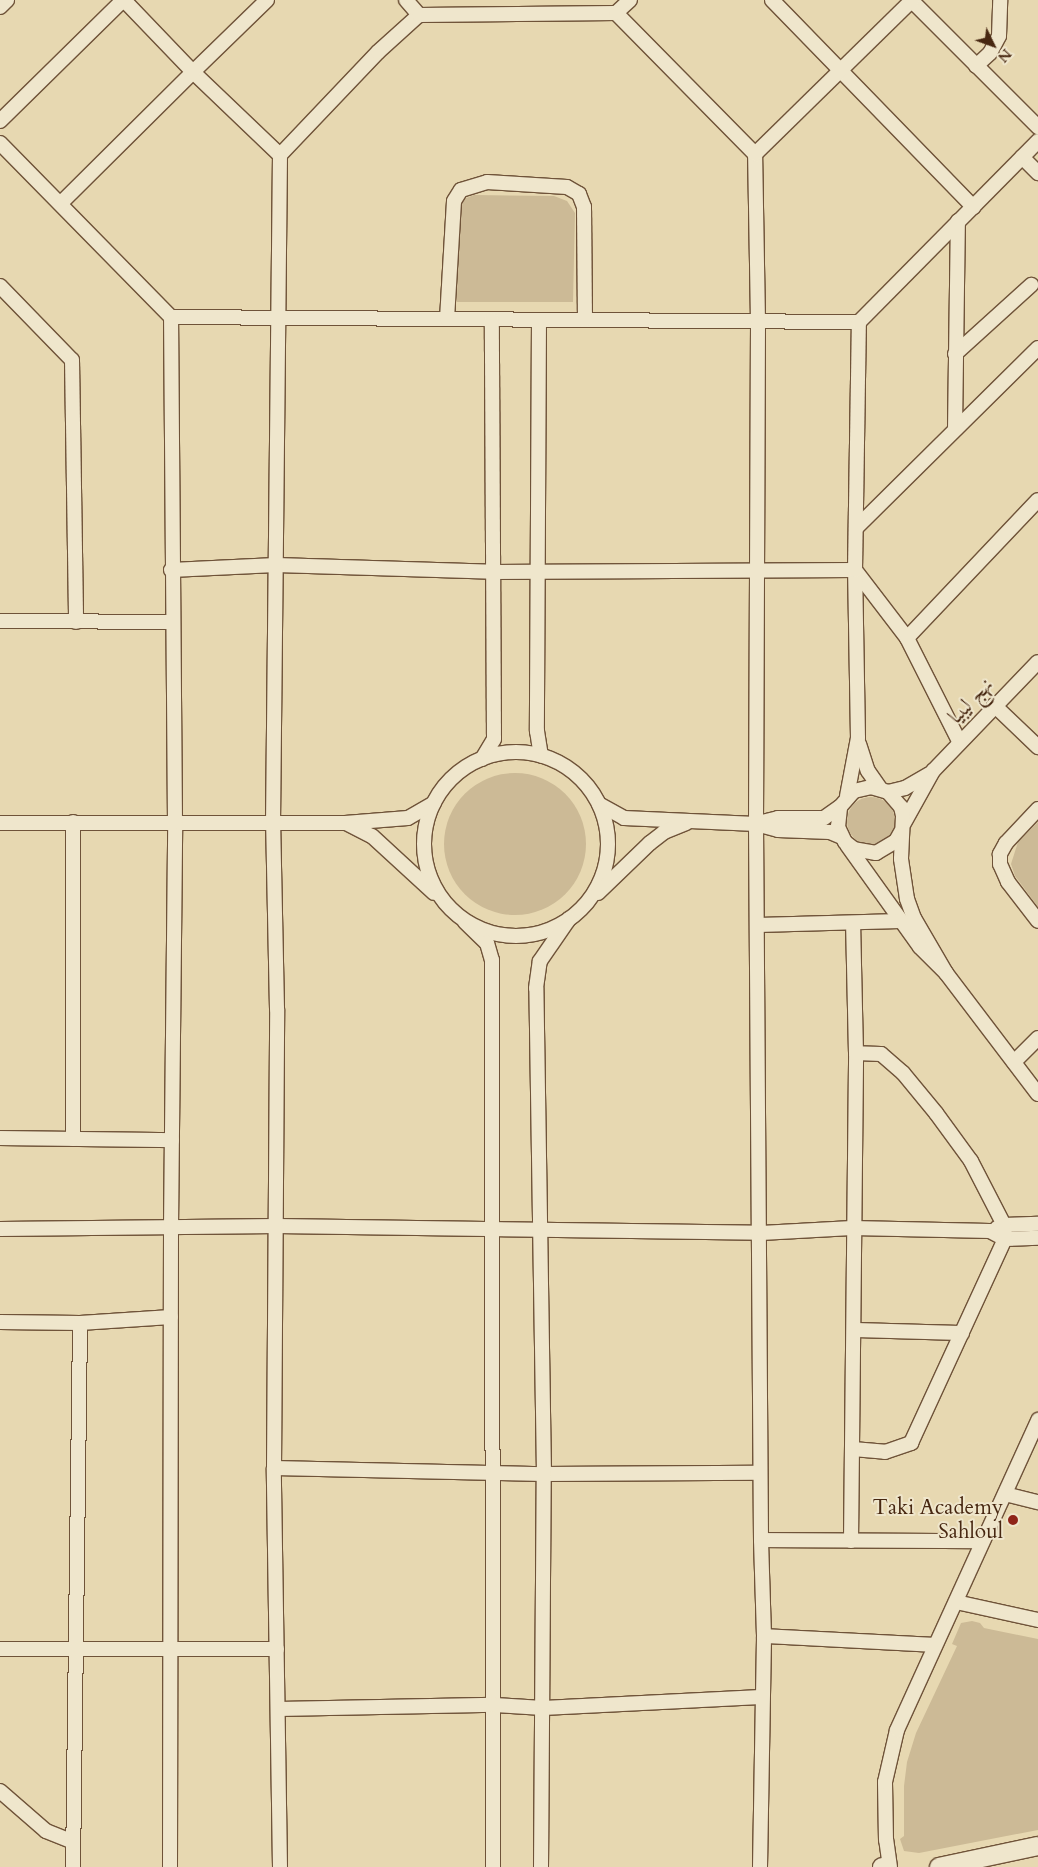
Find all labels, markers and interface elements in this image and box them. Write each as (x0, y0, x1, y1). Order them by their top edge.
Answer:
north arrow (968, 20, 1018, 70)
text: N (993, 44, 1016, 66)
street label: نهج ليبيا (943, 673, 999, 729)
place label: Taki Academy Sahloul (873, 1495, 1003, 1545)
marker: Taki Academy Sahloul (1007, 1514, 1019, 1526)

